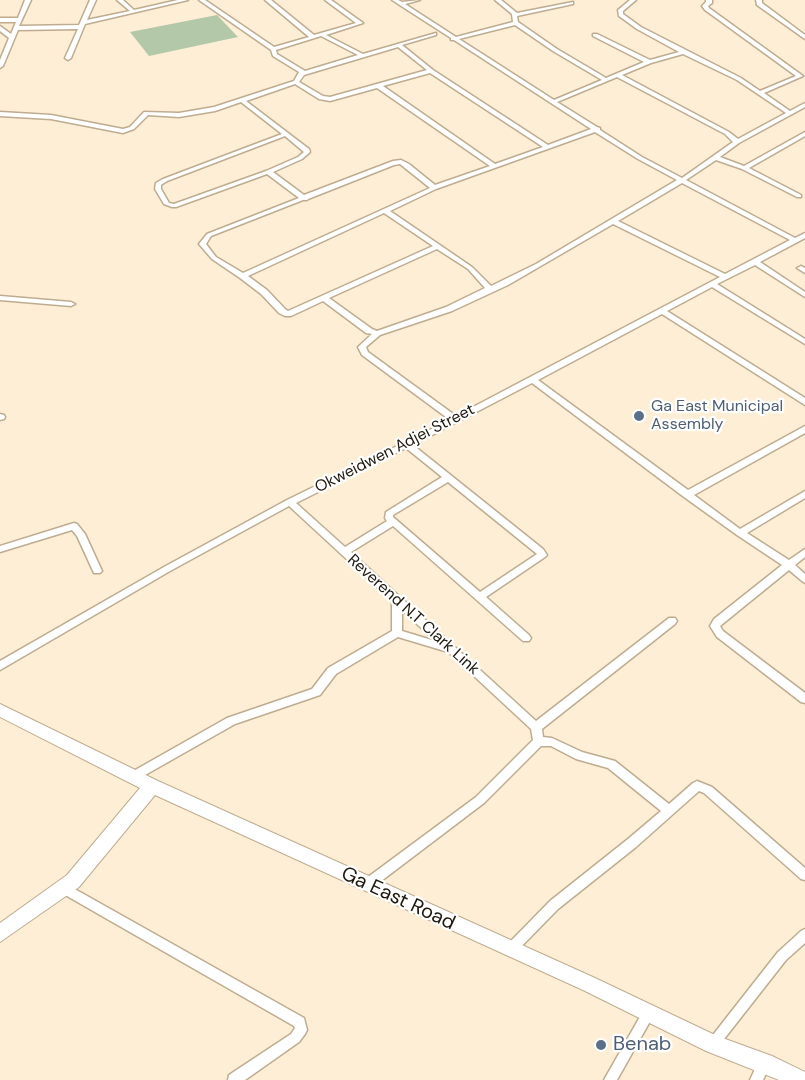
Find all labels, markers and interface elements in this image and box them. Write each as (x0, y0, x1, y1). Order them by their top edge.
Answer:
place label: Ga East Municipal Assembly (651, 397, 783, 435)
street label: Okweidwen Adjei Street (312, 400, 478, 498)
marker: Ga East Municipal Assembly (632, 409, 646, 423)
street label: Reverend N.T Clark Link (343, 551, 483, 679)
street label: Ga East Road (337, 862, 459, 936)
place label: Benab (613, 1033, 671, 1057)
marker: Benab (594, 1038, 608, 1052)

